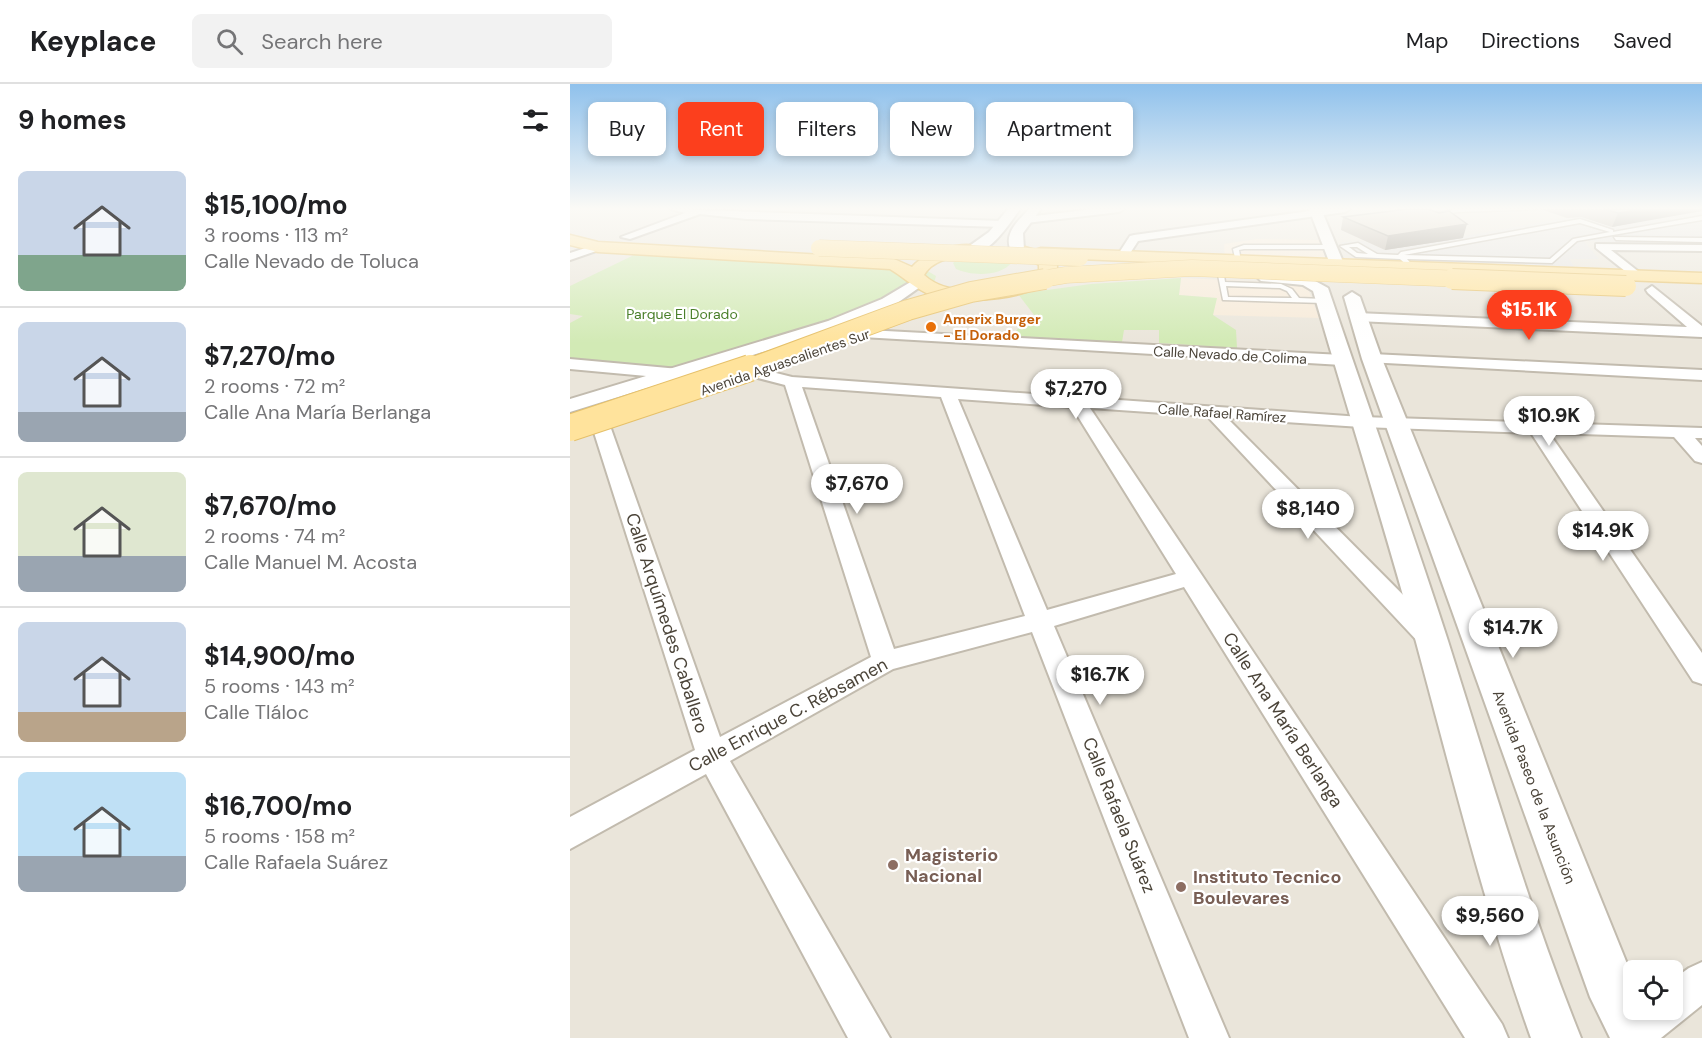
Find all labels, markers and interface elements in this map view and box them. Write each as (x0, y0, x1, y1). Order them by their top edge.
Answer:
search box (192, 14, 612, 68)
text: Keyplace (30, 23, 156, 60)
icon: search (213, 25, 246, 58)
text: Search here (261, 27, 383, 56)
text: Map (1406, 27, 1448, 55)
text: Directions (1481, 27, 1580, 55)
text: Saved (1613, 27, 1672, 55)
chip: Buy (588, 102, 666, 156)
chip: Rent (678, 102, 764, 156)
chip: Filters (776, 102, 878, 156)
chip: New (890, 102, 974, 156)
chip: Apartment (986, 102, 1133, 156)
text: 9 homes (18, 103, 127, 137)
icon: filters (519, 104, 552, 137)
text: $15,100/mo (204, 188, 348, 222)
icon: home (66, 195, 138, 267)
text: 3 rooms · 113 m² (204, 222, 348, 248)
text: Calle Nevado de Toluca (204, 248, 419, 274)
pin: $15.1K (1480, 290, 1578, 341)
text: $15.1K (1501, 296, 1557, 322)
park label: Parque El Dorado (626, 305, 738, 323)
place label: Amerix Burger - El Dorado (943, 310, 1041, 344)
marker: Amerix Burger - El Dorado (924, 320, 938, 334)
street label: Avenida Aguascalientes Sur (698, 324, 872, 400)
text: $7,270/mo (204, 339, 336, 373)
street label: Calle Nevado de Colima (1153, 342, 1307, 368)
icon: home (66, 346, 138, 418)
pin: $7,270 (1027, 369, 1125, 420)
text: 2 rooms · 72 m² (204, 373, 345, 399)
text: $7,270 (1045, 375, 1107, 401)
pin: $10.9K (1500, 396, 1598, 447)
text: Calle Ana María Berlanga (204, 399, 431, 425)
street label: Calle Rafael Ramírez (1157, 400, 1287, 426)
text: $10.9K (1518, 402, 1580, 428)
pin: $7,670 (808, 464, 906, 515)
text: $7,670 (825, 470, 889, 496)
text: $7,670/mo (204, 489, 337, 523)
pin: $8,140 (1259, 489, 1357, 540)
text: $8,140 (1276, 495, 1340, 521)
icon: home (66, 496, 138, 568)
street label: Calle Arquímedes Caballero (620, 510, 714, 736)
pin: $14.9K (1554, 511, 1652, 562)
text: $14.9K (1572, 517, 1634, 543)
text: 2 rooms · 74 m² (204, 523, 345, 549)
text: Calle Manuel M. Acosta (204, 549, 417, 575)
pin: $14.7K (1464, 608, 1562, 659)
text: $14.7K (1483, 614, 1543, 640)
street label: Calle Ana María Berlanga (1217, 628, 1349, 812)
text: $14,900/mo (204, 639, 355, 673)
icon: home (66, 646, 138, 718)
street label: Calle Enrique C. Rébsamen (684, 652, 892, 778)
pin: $16.7K (1051, 655, 1149, 706)
text: $16.7K (1070, 661, 1130, 687)
text: 5 rooms · 143 m² (204, 673, 355, 699)
street label: Avenida Paseo de la Asunción (1488, 687, 1580, 887)
text: Calle Tláloc (204, 699, 309, 725)
street label: Calle Rafaela Suárez (1077, 734, 1161, 896)
text: $16,700/mo (204, 789, 352, 823)
icon: home (66, 796, 138, 868)
text: 5 rooms · 158 m² (204, 823, 355, 849)
place label: Magisterio Nacional (905, 843, 998, 888)
text: Calle Rafaela Suárez (204, 849, 388, 875)
marker: Magisterio Nacional (886, 858, 900, 872)
place label: Instituto Tecnico Boulevares (1193, 865, 1342, 910)
marker: Instituto Tecnico Boulevares (1174, 880, 1188, 894)
pin: $9,560 (1441, 896, 1539, 947)
text: $9,560 (1456, 902, 1524, 928)
map controls (1623, 960, 1683, 1020)
button: locate (1623, 960, 1683, 1020)

